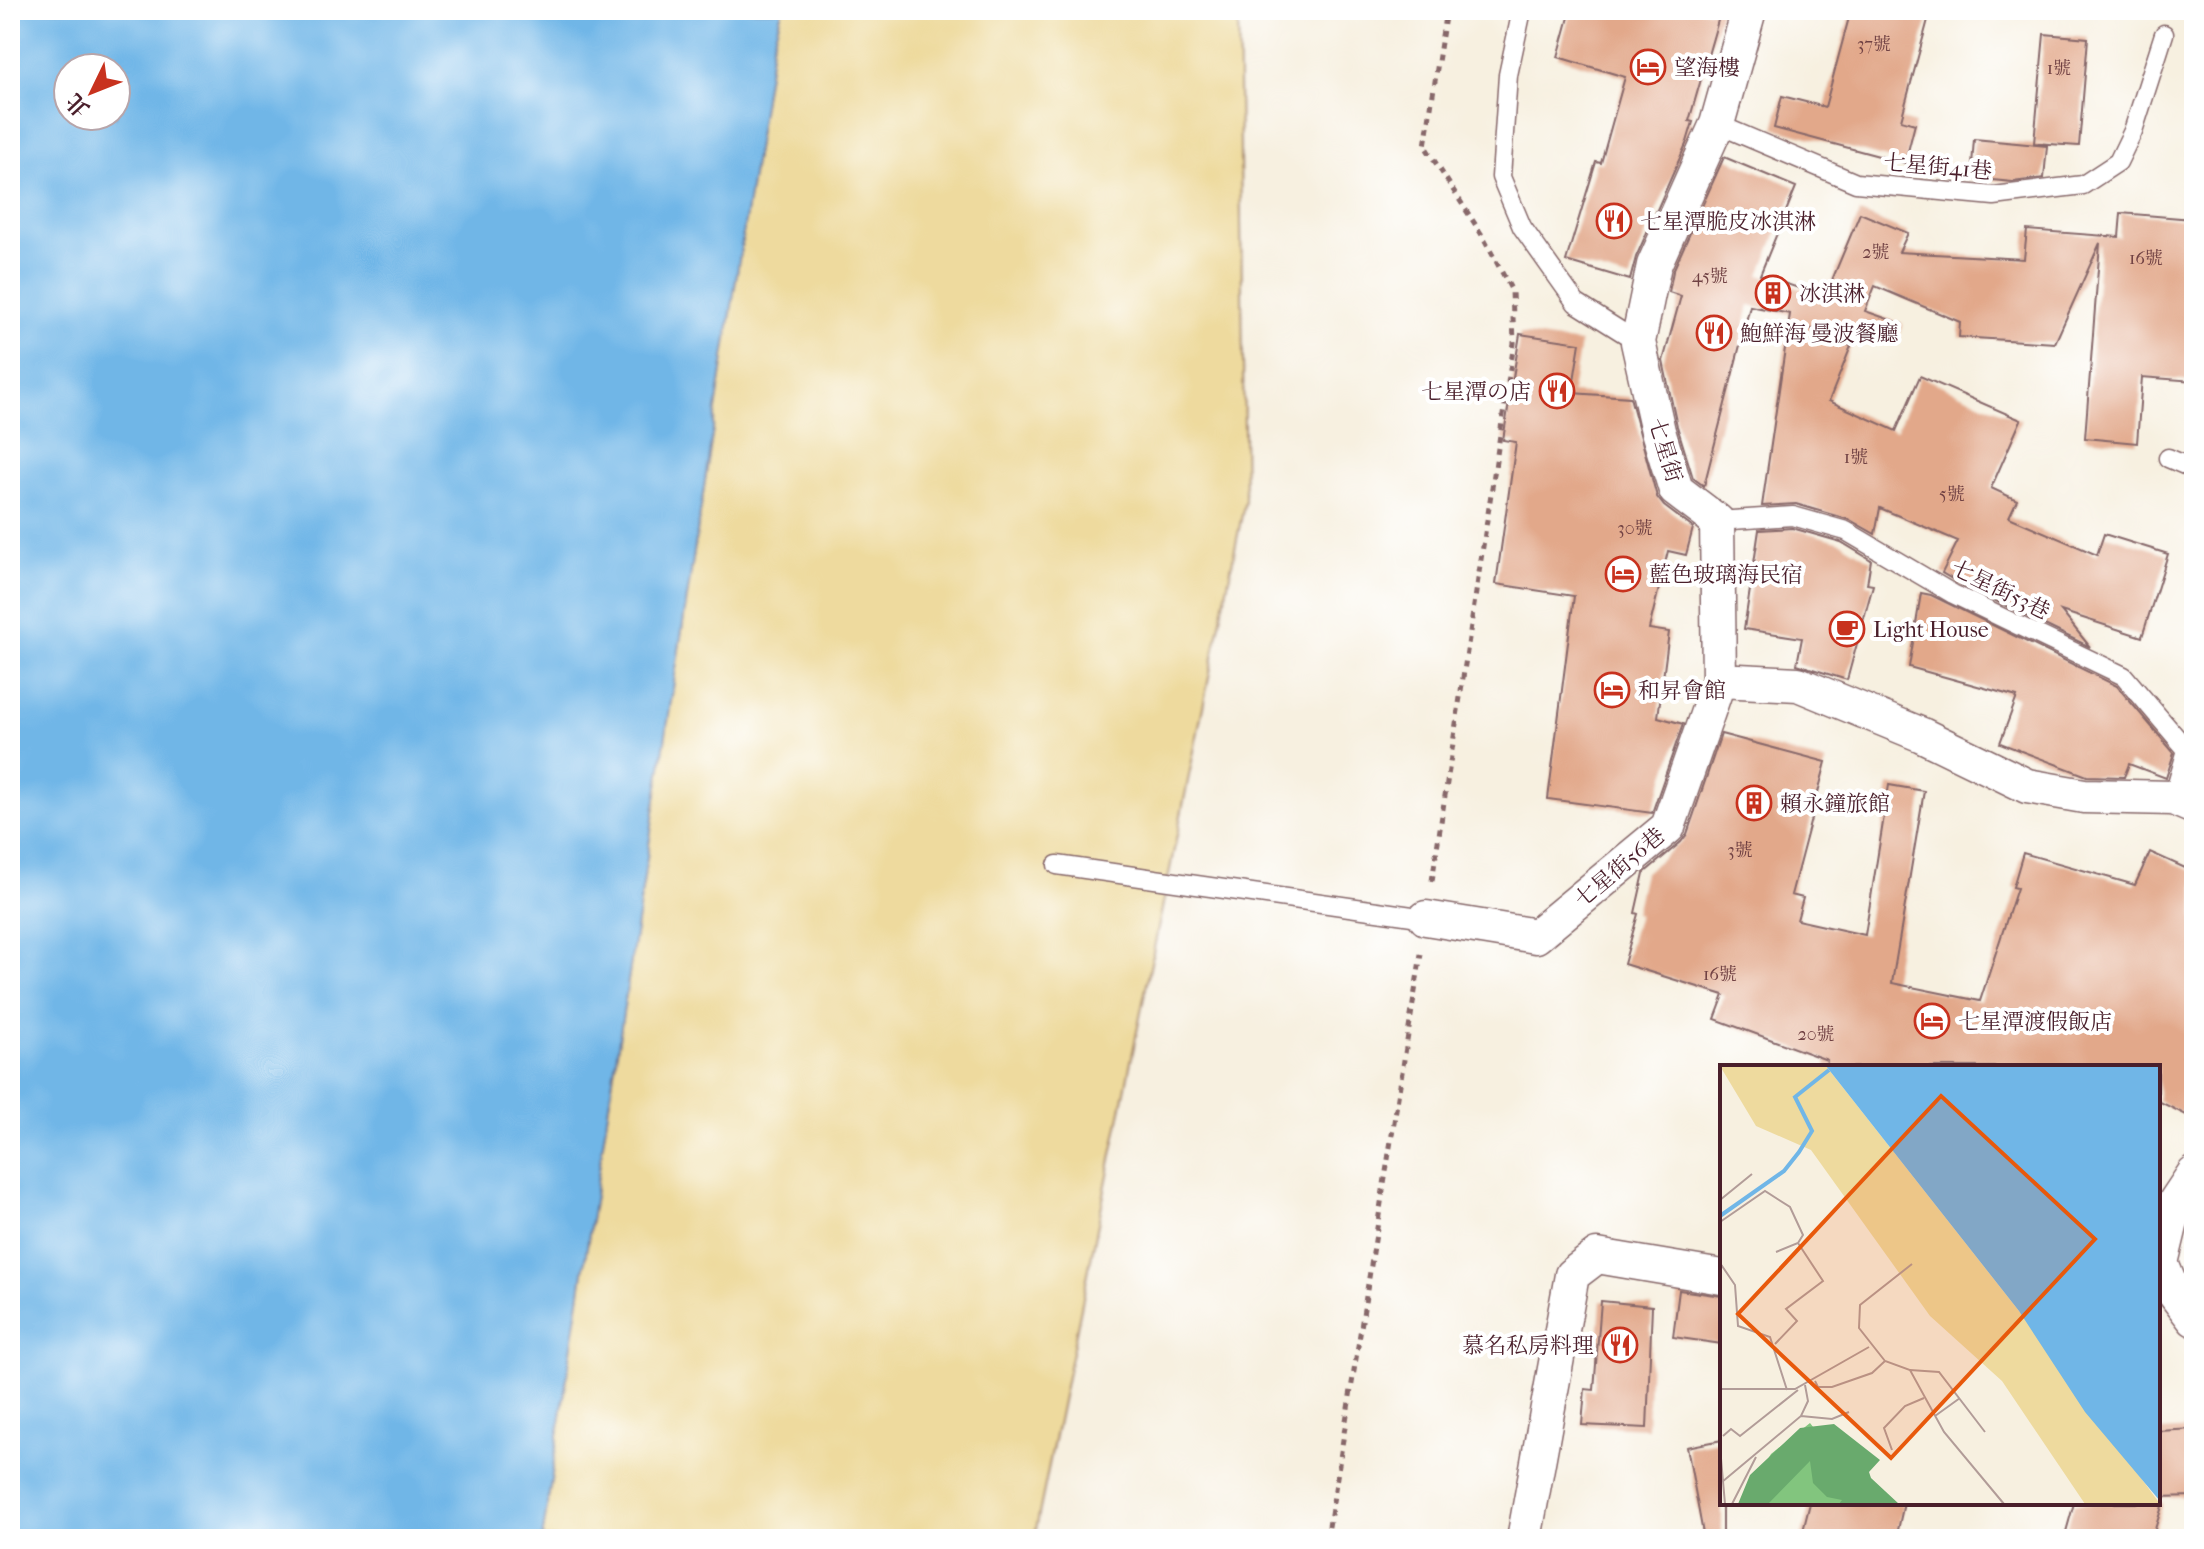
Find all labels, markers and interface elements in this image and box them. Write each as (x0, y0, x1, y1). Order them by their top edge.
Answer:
house number: 37號 (1857, 34, 1891, 55)
hotel icon: 望海樓 (1629, 48, 1667, 86)
north arrow (52, 52, 132, 132)
place label: 望海樓 (1674, 55, 1740, 81)
house number: 1號 (2047, 58, 2071, 79)
text: 北 (61, 88, 95, 122)
street label: 七星街41巷 (1883, 149, 1993, 185)
restaurant icon: 七星潭脆皮冰淇淋 (1595, 202, 1633, 240)
place label: 七星潭脆皮冰淇淋 (1640, 209, 1816, 235)
house number: 2號 (1862, 242, 1890, 263)
house number: 16號 (2129, 248, 2163, 269)
house number: 45號 (1692, 266, 1728, 287)
building icon: 冰淇淋 (1754, 274, 1792, 312)
place label: 冰淇淋 (1799, 281, 1865, 307)
restaurant icon: 鮑鮮海 曼波餐廳 (1695, 314, 1733, 352)
place label: 鮑鮮海 曼波餐廳 (1740, 321, 1899, 347)
restaurant icon: 七星潭の店 (1538, 372, 1576, 410)
place label: 七星潭の店 (1421, 379, 1531, 405)
street label: 七星街 (1643, 415, 1687, 486)
house number: 1號 (1844, 447, 1868, 468)
house number: 5號 (1939, 484, 1965, 505)
house number: 30號 (1617, 518, 1653, 539)
hotel icon: 藍色玻璃海民宿 (1604, 555, 1642, 593)
street label: 七星街53巷 (1947, 555, 2054, 625)
place label: 藍色玻璃海民宿 (1649, 562, 1803, 588)
cafe icon: Light House (1828, 610, 1866, 648)
place label: Light House (1873, 617, 1989, 643)
hotel icon: 和昇會館 (1593, 671, 1631, 709)
place label: 和昇會館 (1638, 678, 1726, 704)
building icon: 賴永鐘旅館 (1735, 784, 1773, 822)
place label: 賴永鐘旅館 (1780, 791, 1890, 817)
street label: 七星街56巷 (1569, 823, 1670, 913)
house number: 3號 (1727, 840, 1753, 861)
house number: 16號 (1703, 964, 1737, 985)
hotel icon: 七星潭渡假飯店 (1913, 1002, 1951, 1040)
place label: 七星潭渡假飯店 (1958, 1009, 2112, 1035)
house number: 20號 (1797, 1024, 1835, 1045)
inset map (1720, 1065, 2160, 1505)
restaurant icon: 慕名私房料理 (1601, 1326, 1639, 1364)
place label: 慕名私房料理 (1462, 1333, 1594, 1359)

